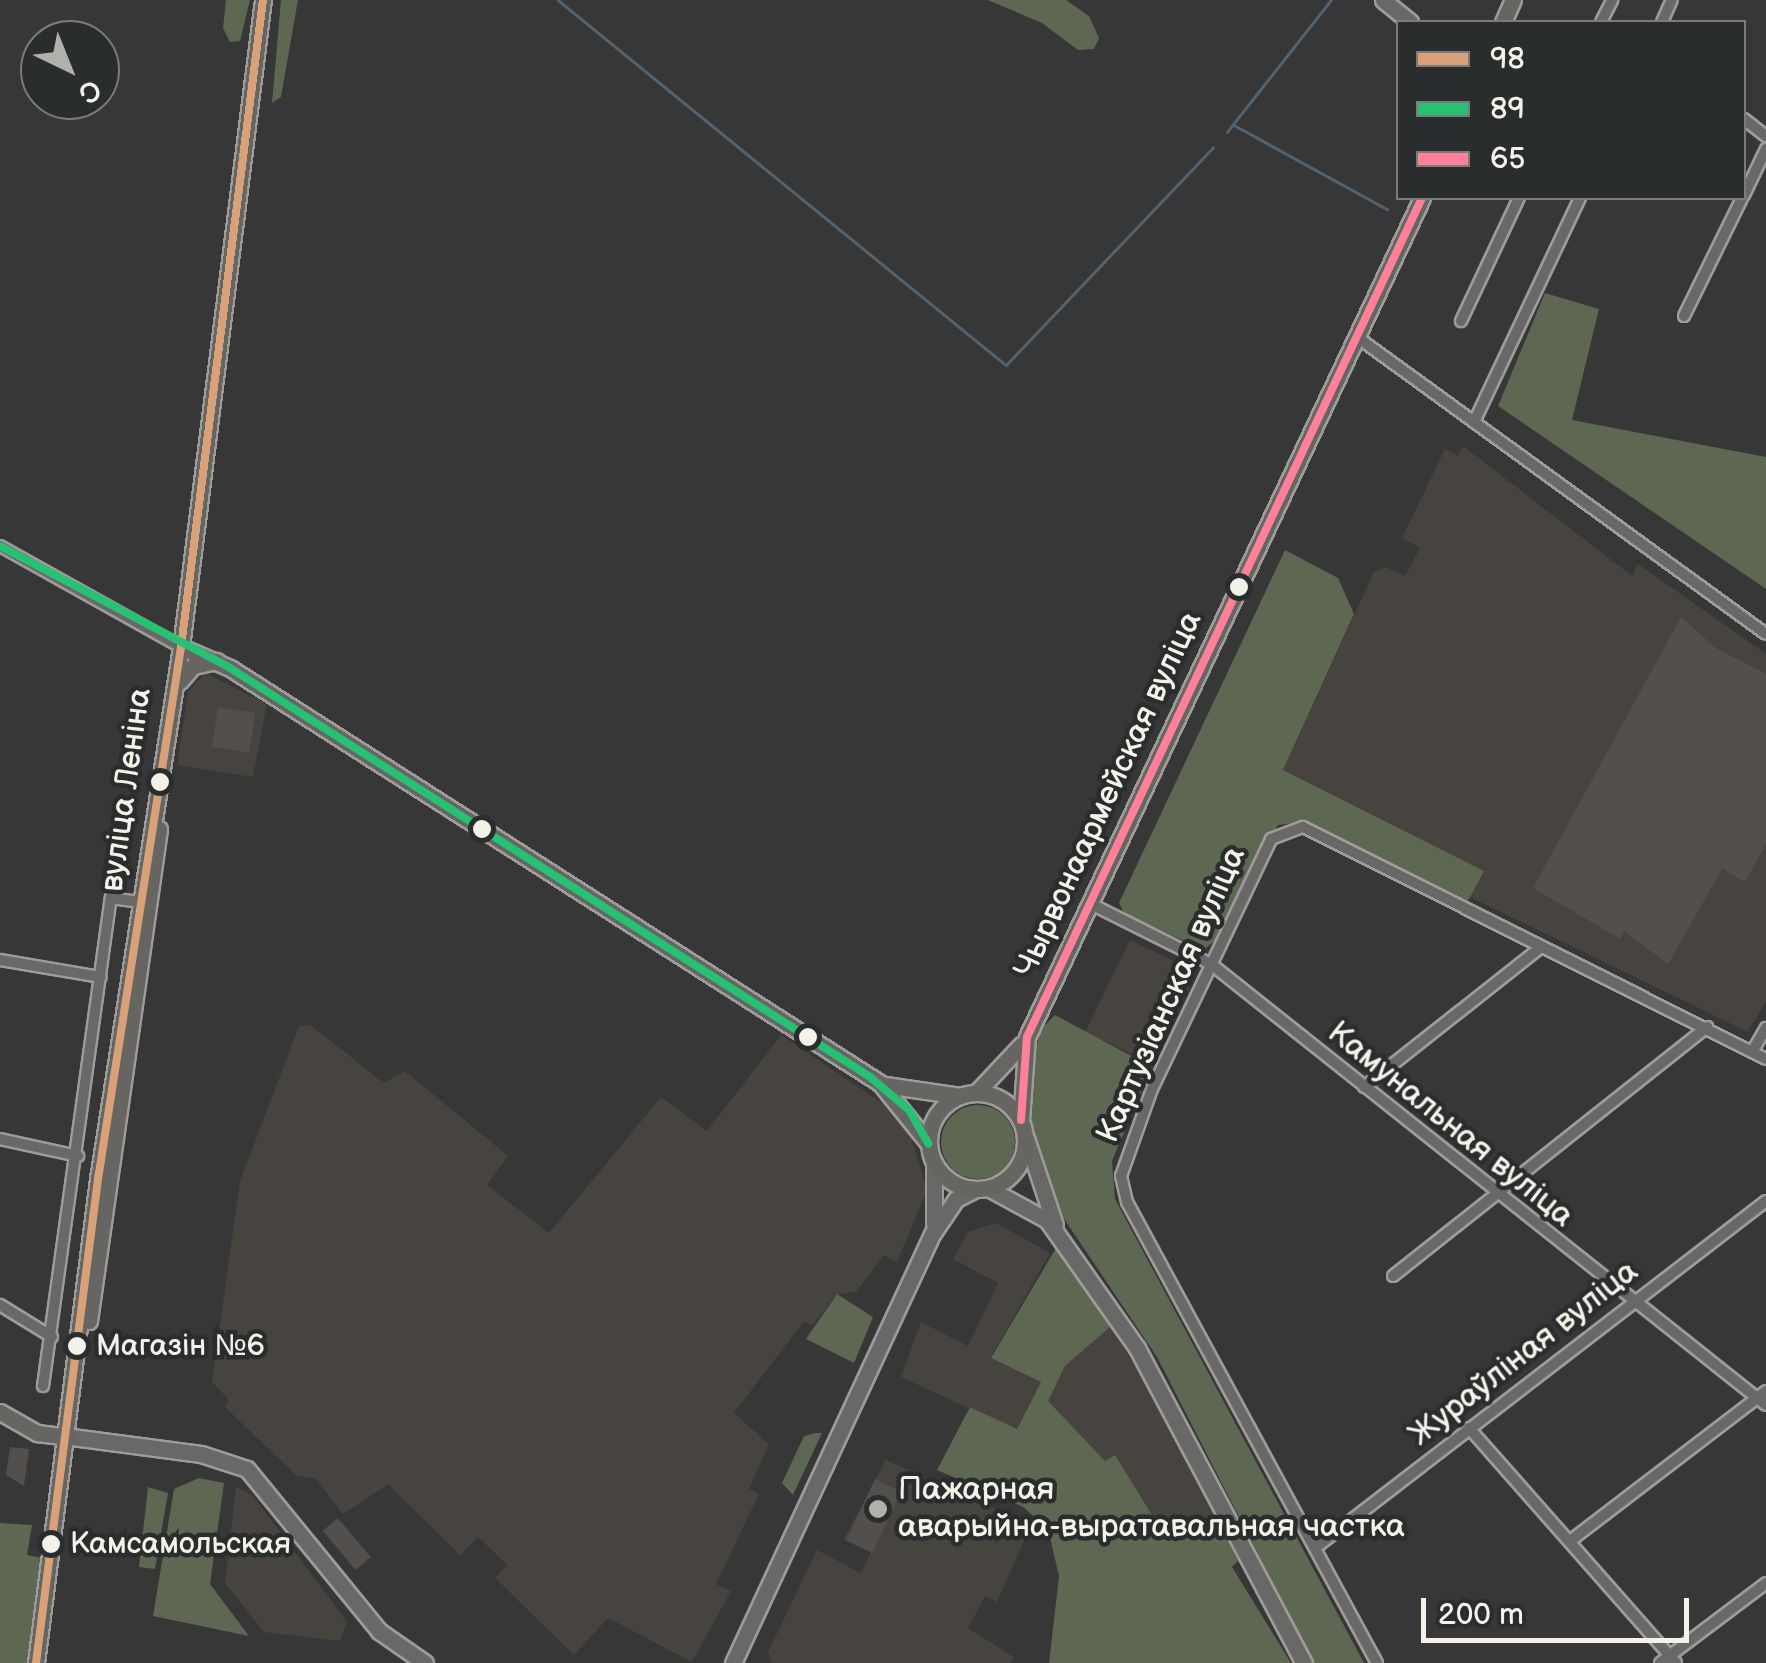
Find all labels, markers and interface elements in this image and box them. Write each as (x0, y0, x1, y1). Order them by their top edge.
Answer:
north arrow (20, 20, 120, 120)
legend (1396, 20, 1746, 200)
text: 98 (1490, 41, 1525, 77)
text: С (71, 72, 108, 110)
text: 89 (1490, 91, 1525, 127)
text: 65 (1490, 141, 1526, 177)
unlabelled marker (1229, 577, 1249, 597)
street label: Чырвонаармейская вуліца (1007, 606, 1211, 984)
street label: вуліца Леніна (94, 686, 160, 894)
unlabelled marker (150, 772, 170, 792)
unlabelled marker (472, 819, 492, 839)
street label: Картузіанская вуліца (1089, 841, 1255, 1149)
street label: Камунальная вуліца (1319, 1014, 1581, 1236)
unlabelled marker (798, 1027, 818, 1047)
street label: Жураўліная вуліца (1402, 1253, 1646, 1455)
place label: Магазін №6 (96, 1328, 265, 1364)
marker: Магазін №6 (67, 1336, 87, 1356)
place label: Пажарная аварыйна-выратавальная частка (898, 1472, 1405, 1547)
marker: Пажарная аварыйна-выратавальная частка (867, 1498, 889, 1520)
place label: Камсамольская (70, 1526, 291, 1562)
marker: Камсамольская (41, 1534, 61, 1554)
scale bar (1426, 1578, 1694, 1640)
text: 200 m (1438, 1597, 1524, 1633)

